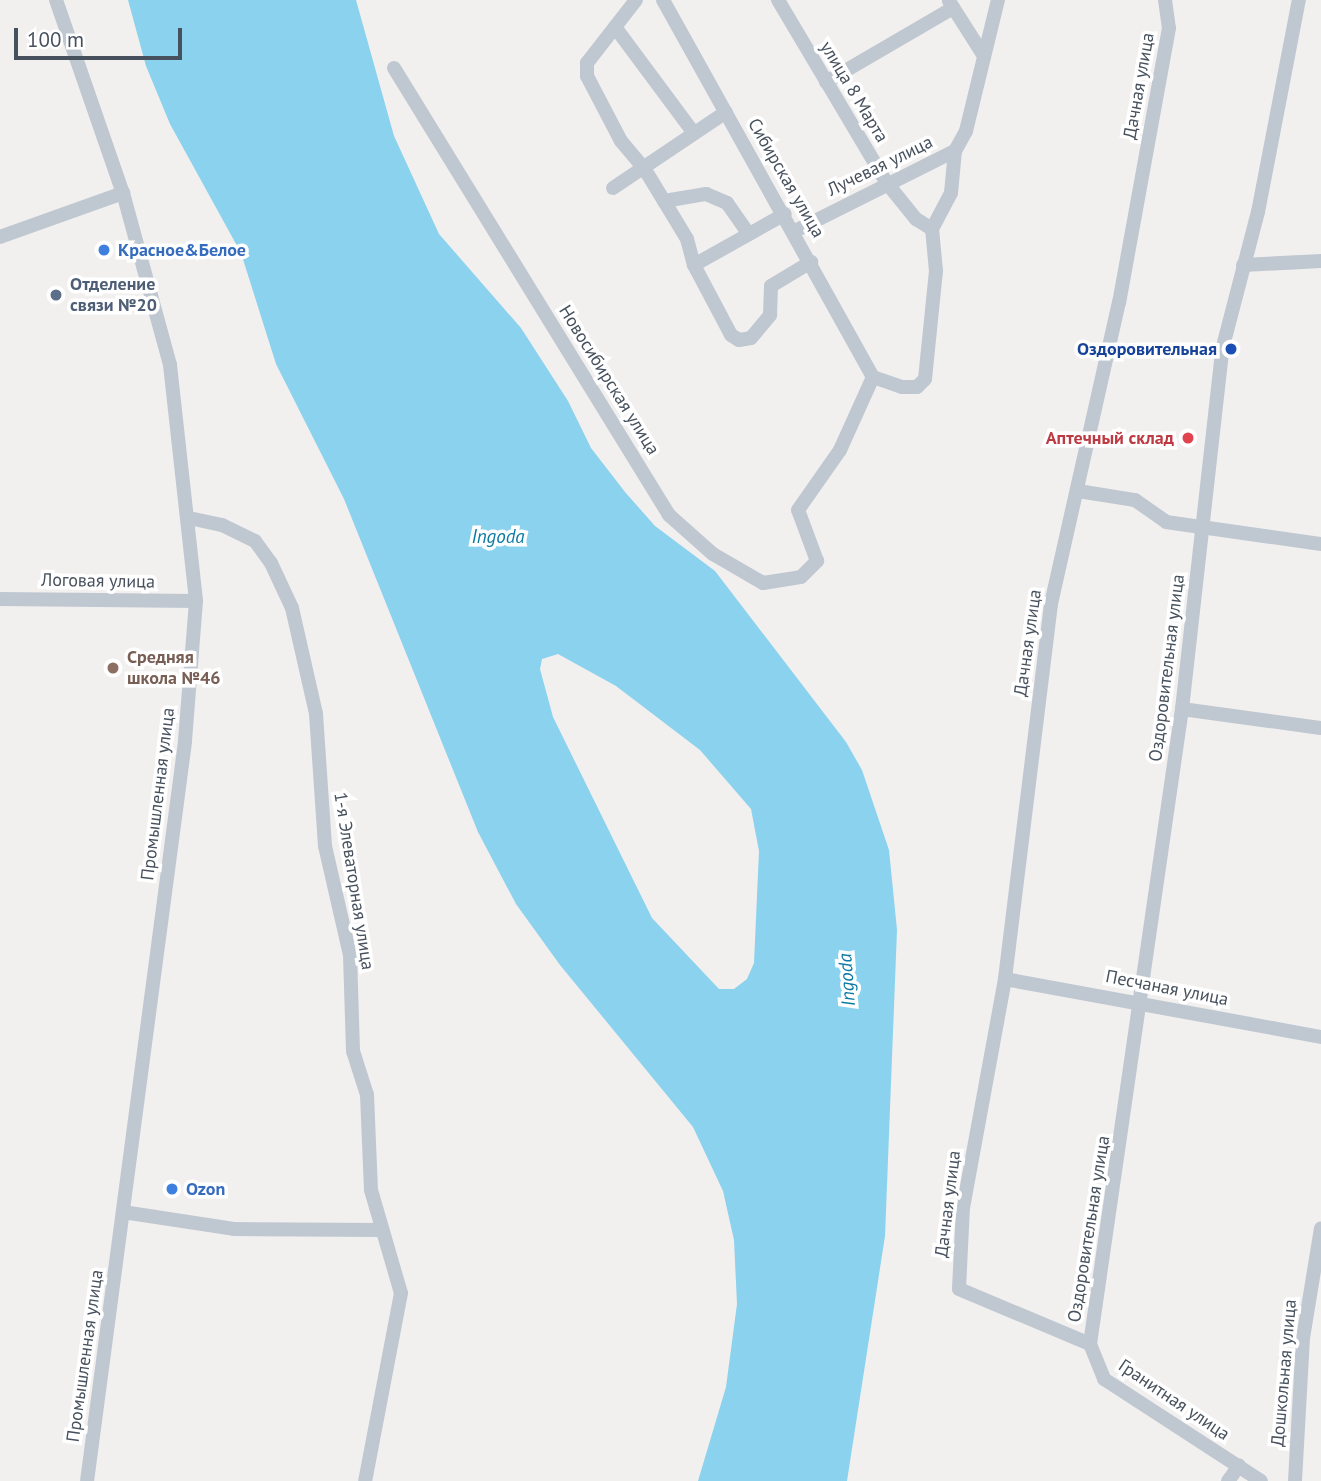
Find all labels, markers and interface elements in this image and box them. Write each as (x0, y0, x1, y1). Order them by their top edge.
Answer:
scale bar (18, 14, 186, 58)
text: 100 m (27, 26, 84, 53)
street label: Дачная улица (1119, 31, 1159, 141)
street label: улица 8 Марта (815, 38, 893, 146)
street label: Сибирская улица (743, 115, 829, 241)
street label: Лучевая улица (824, 131, 936, 201)
place label: Красное&Белое (118, 239, 246, 261)
marker: Красное&Белое (96, 242, 112, 258)
place label: Отделение связи №20 (70, 274, 157, 316)
marker: Отделение связи №20 (48, 287, 64, 303)
street label: Новосибирская улица (554, 301, 664, 459)
place label: Оздоровительная (1077, 338, 1217, 360)
marker: Оздоровительная (1223, 341, 1239, 357)
place label: Аптечный склад (1046, 427, 1174, 449)
marker: Аптечный склад (1180, 430, 1196, 446)
water label: Ingoda (471, 526, 525, 548)
street label: Логовая улица (41, 569, 155, 593)
street label: Оздоровительная улица (1145, 573, 1189, 763)
street label: Дачная улица (1010, 588, 1046, 698)
place label: Средняя школа №46 (127, 647, 220, 690)
marker: Средняя школа №46 (105, 660, 121, 676)
street label: Промышленная улица (137, 706, 179, 882)
street label: 1-я Элеваторная улица (329, 791, 379, 971)
water label: Ingoda (834, 953, 860, 1007)
street label: Песчаная улица (1104, 966, 1230, 1010)
street label: Оздоровительная улица (1064, 1134, 1114, 1324)
street label: Дачная улица (931, 1149, 965, 1259)
place label: Ozon (186, 1178, 225, 1200)
marker: Ozon (164, 1181, 180, 1197)
street label: Промышленная улица (62, 1268, 108, 1444)
street label: Дошкольная улица (1267, 1298, 1301, 1448)
street label: Гранитная улица (1114, 1355, 1234, 1445)

